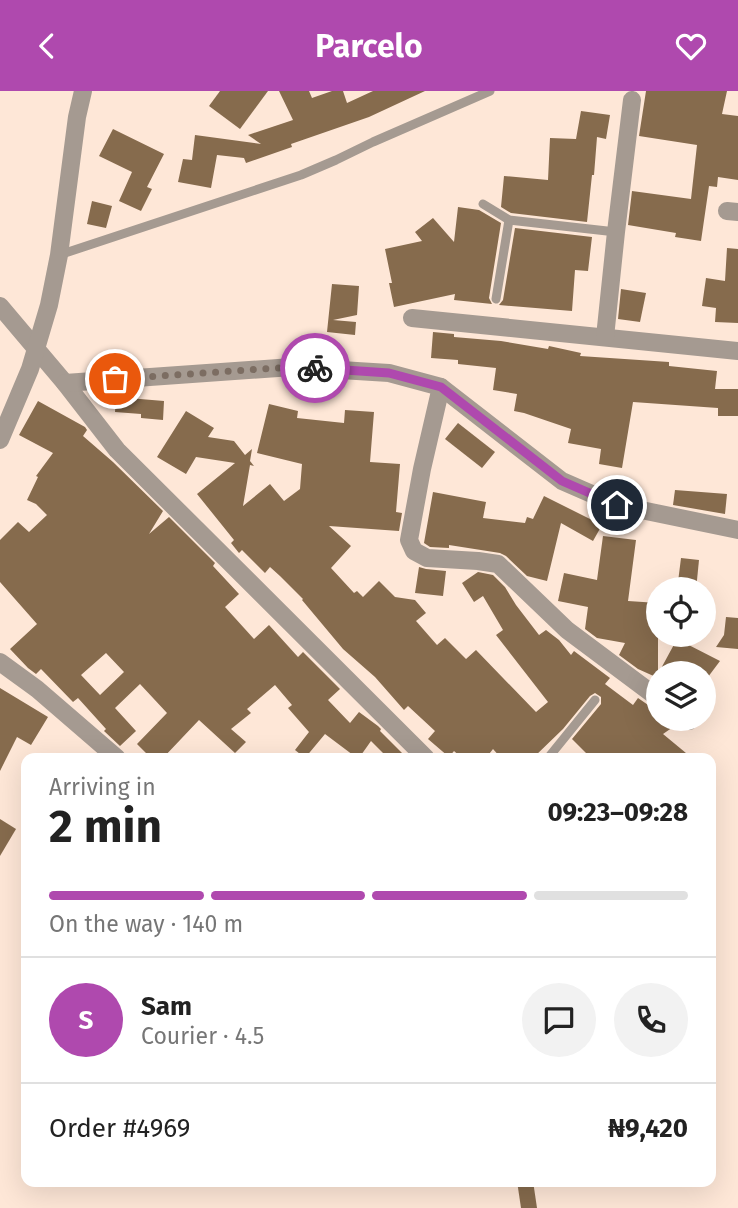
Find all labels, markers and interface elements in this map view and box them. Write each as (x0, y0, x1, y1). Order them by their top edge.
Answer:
icon: back (28, 27, 66, 65)
text: Parcelo (315, 27, 423, 65)
icon: heart (672, 27, 710, 65)
courier (280, 333, 350, 403)
pin (85, 349, 145, 409)
icon: bike (296, 349, 334, 387)
icon: bag (96, 360, 134, 398)
pin (587, 475, 647, 535)
icon: home (598, 486, 636, 524)
map controls (646, 577, 716, 731)
button: locate (646, 577, 716, 647)
button: layers (646, 661, 716, 731)
text: Arriving in (49, 773, 156, 801)
text: 09:23–09:28 (548, 797, 688, 828)
text: 2 min (49, 799, 162, 854)
text: On the way · 140 m (49, 910, 243, 938)
button: chat (522, 983, 596, 1057)
button: phone (614, 983, 688, 1057)
text: Sam (141, 991, 192, 1022)
text: S (79, 1005, 93, 1036)
text: Courier · 4.5 (141, 1022, 264, 1050)
text: Order #4969 (49, 1113, 190, 1144)
text: ₦9,420 (608, 1113, 688, 1144)

